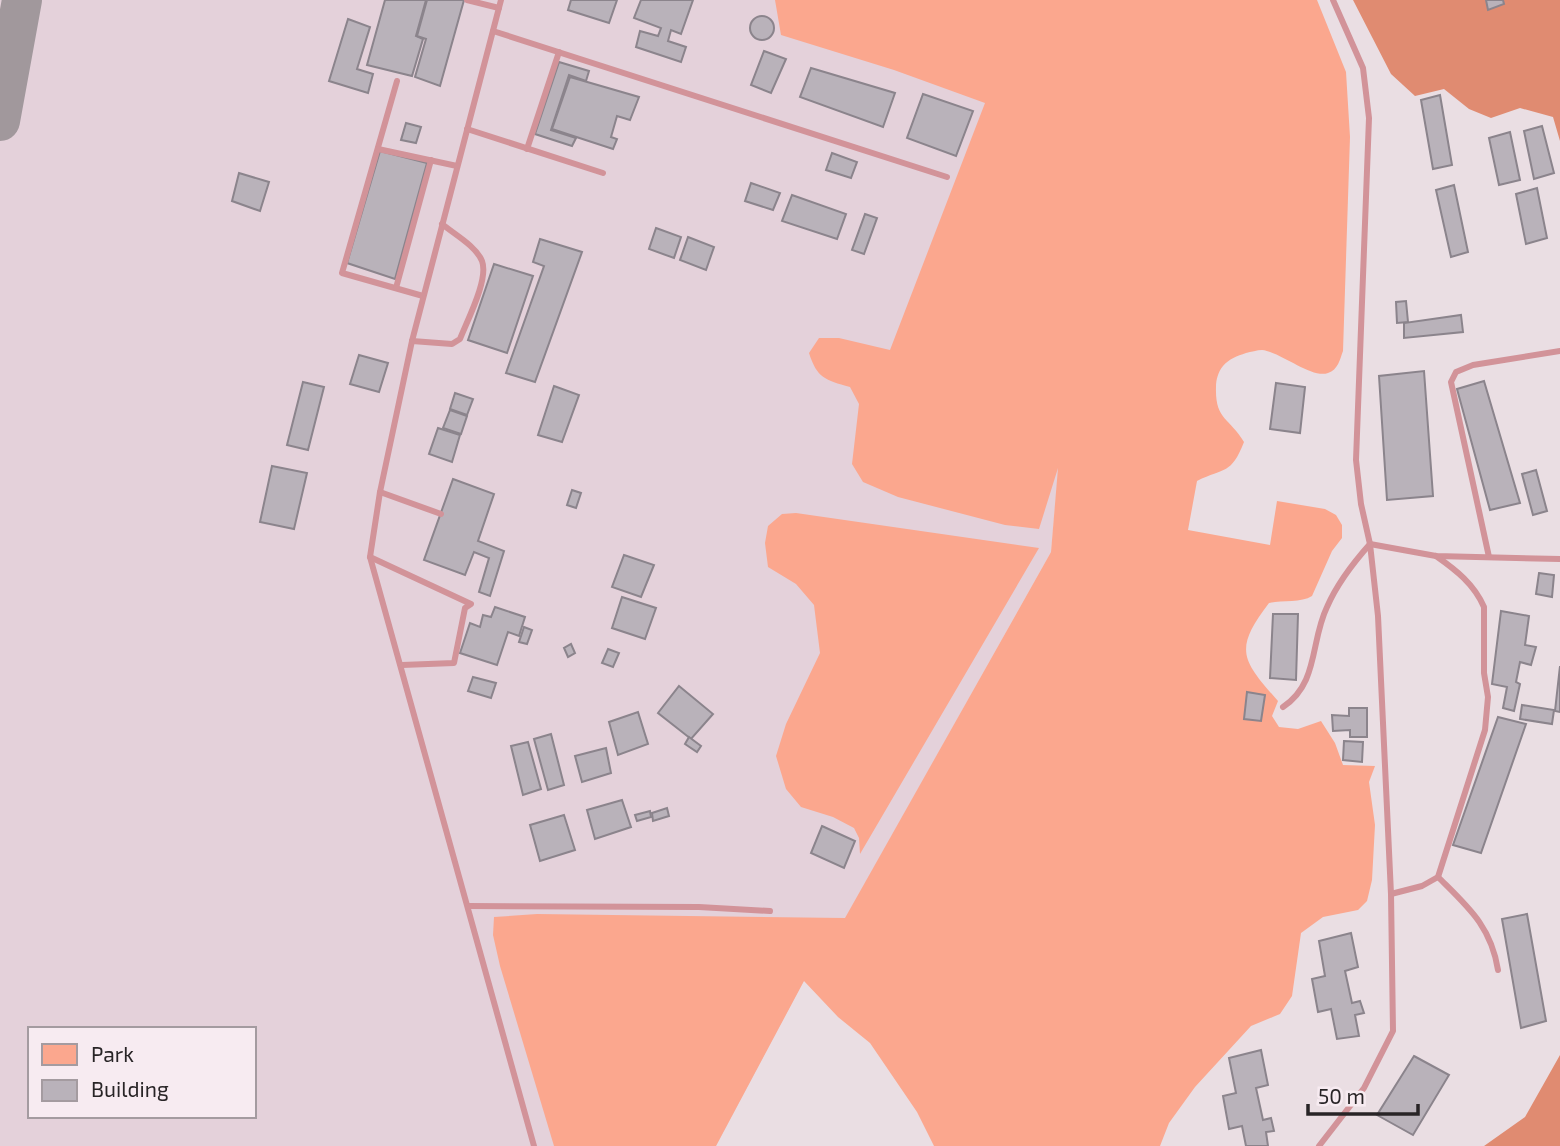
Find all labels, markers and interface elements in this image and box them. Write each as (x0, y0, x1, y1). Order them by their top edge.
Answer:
legend (28, 1027, 256, 1118)
text: Park (91, 1041, 134, 1066)
scale bar (1308, 1072, 1418, 1116)
text: Building (91, 1076, 169, 1101)
text: 50 m (1318, 1083, 1365, 1108)

